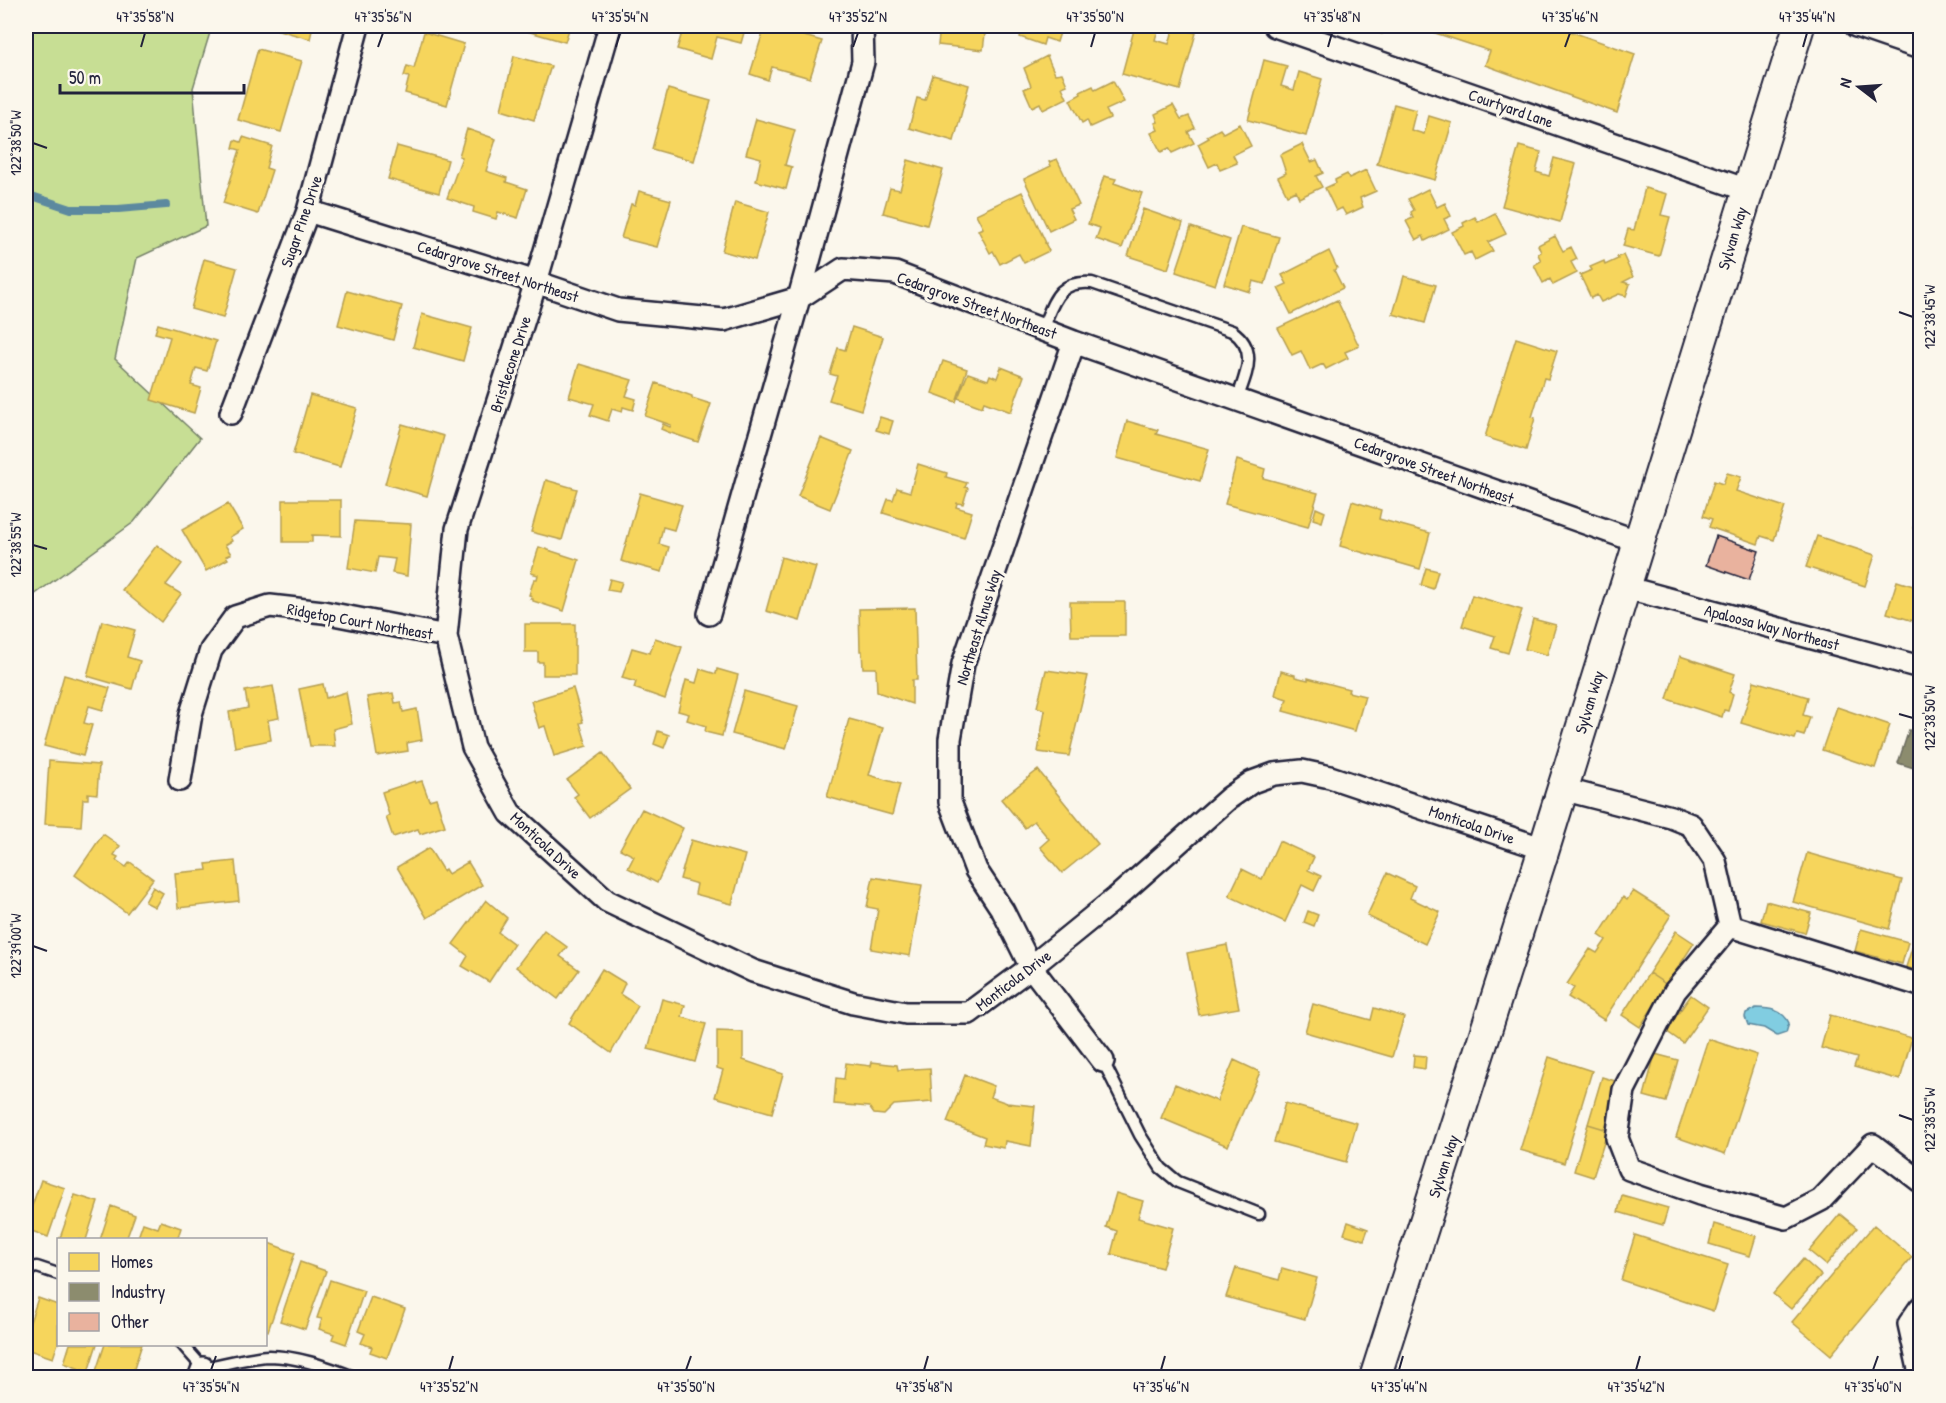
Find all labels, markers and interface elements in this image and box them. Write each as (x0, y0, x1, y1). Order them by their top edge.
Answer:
text: 47°35'58"N (116, 6, 174, 27)
text: 47°35'56"N (355, 6, 411, 27)
text: 47°35'54"N (592, 6, 648, 27)
text: 47°35'52"N (829, 6, 887, 27)
text: 47°35'50"N (1066, 6, 1124, 27)
text: 47°35'48"N (1304, 6, 1360, 27)
text: 47°35'46"N (1542, 6, 1598, 27)
text: 47°35'44"N (1779, 6, 1835, 27)
scale bar (60, 57, 244, 95)
north arrow (1829, 57, 1889, 117)
text: 50 m (69, 65, 101, 90)
text: N (1833, 75, 1857, 90)
street label: Courtyard Lane (1466, 83, 1557, 133)
text: 122°38'50"W (5, 109, 26, 176)
street label: Sugar Pine Drive (275, 172, 327, 270)
street label: Sylvan Way (1712, 204, 1752, 272)
street label: Cedargrove Street Northeast (414, 234, 582, 308)
street label: Cedargrove Street Northeast (894, 266, 1060, 344)
text: 122°38'45"W (1919, 284, 1940, 349)
street label: Bristlecone Drive (484, 312, 536, 415)
street label: Cedargrove Street Northeast (1351, 431, 1517, 509)
text: 122°38'55"W (5, 512, 26, 578)
street label: Northeast Alnus Way (950, 566, 1006, 687)
street label: Ridgetop Court Northeast (285, 597, 435, 645)
street label: Apaloosa Way Northeast (1702, 598, 1842, 656)
street label: Sylvan Way (1569, 668, 1609, 736)
text: 122°38'50"W (1919, 684, 1940, 751)
street label: Monticola Drive (1426, 799, 1518, 849)
street label: Monticola Drive (506, 807, 587, 884)
text: 122°39'00"W (5, 913, 26, 978)
street label: Monticola Drive (971, 944, 1056, 1016)
text: 122°38'55"W (1919, 1087, 1940, 1153)
street label: Sylvan Way (1423, 1132, 1464, 1200)
legend (57, 1238, 267, 1346)
text: Homes (111, 1249, 153, 1274)
text: Industry (111, 1279, 166, 1304)
text: Other (111, 1309, 149, 1334)
text: 47°35'54"N (183, 1376, 239, 1397)
text: 47°35'52"N (420, 1376, 478, 1397)
text: 47°35'50"N (657, 1376, 715, 1397)
text: 47°35'48"N (896, 1376, 952, 1397)
text: 47°35'46"N (1133, 1376, 1189, 1397)
text: 47°35'44"N (1371, 1376, 1427, 1397)
text: 47°35'42"N (1607, 1376, 1665, 1397)
text: 47°35'40"N (1845, 1376, 1901, 1397)

